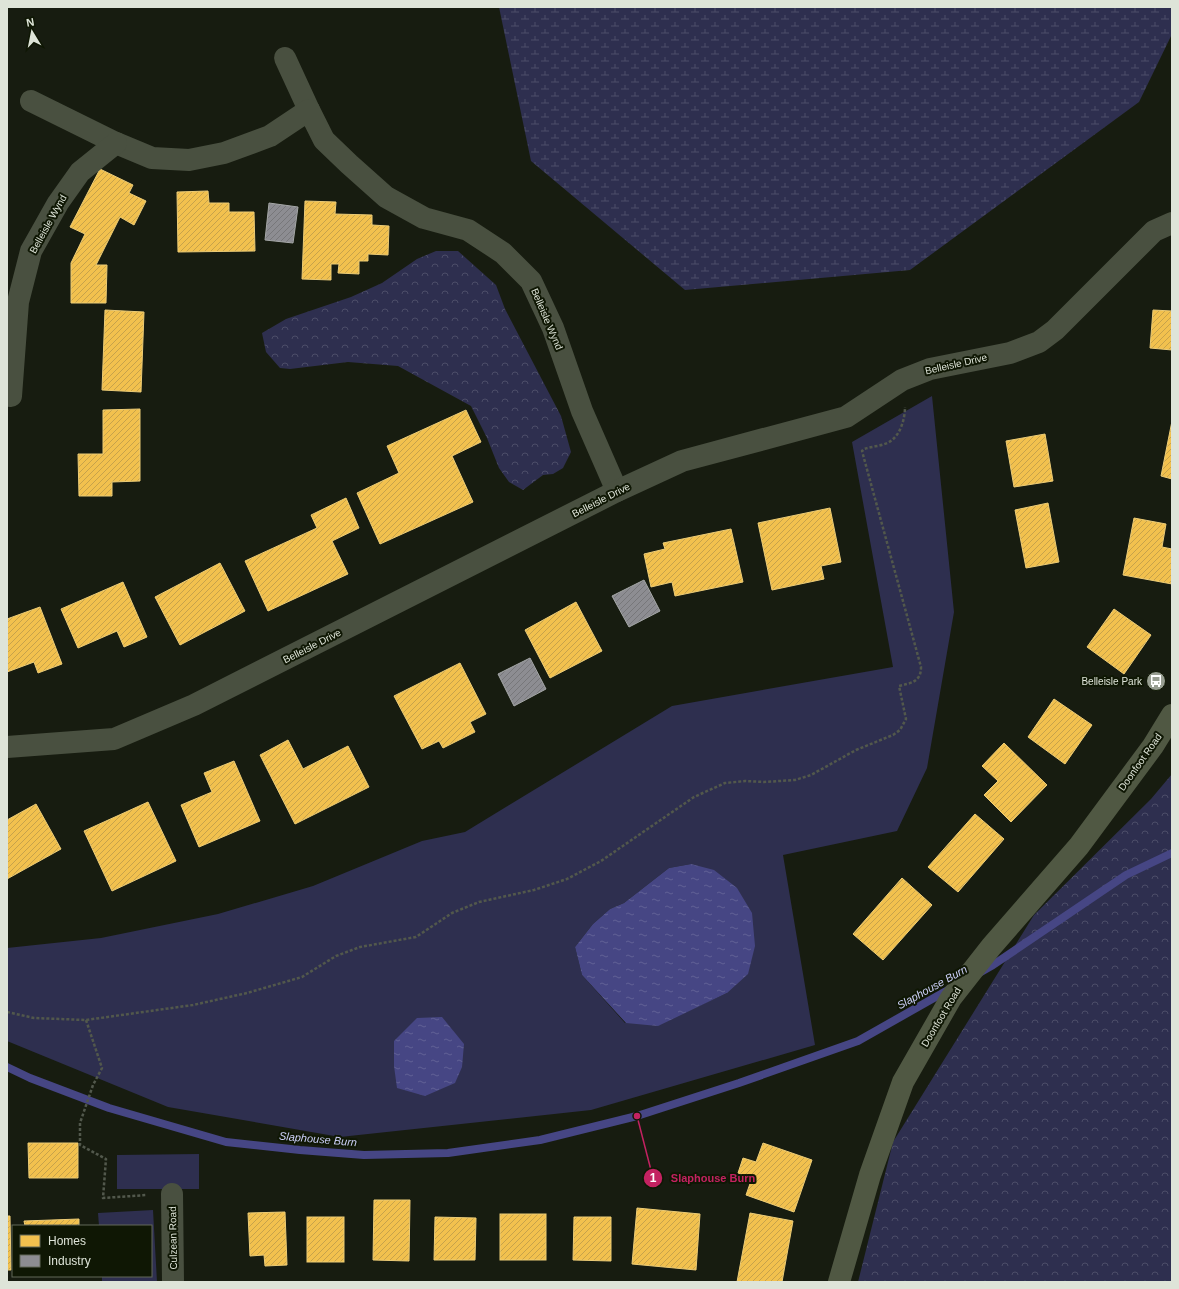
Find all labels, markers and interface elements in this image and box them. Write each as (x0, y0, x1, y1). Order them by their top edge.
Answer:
north arrow (12, 12, 52, 52)
text: N (25, 16, 35, 29)
street label: Belleisle Wynd (27, 193, 69, 255)
street label: Belleisle Wynd (529, 287, 565, 351)
street label: Belleisle Drive (924, 351, 989, 376)
street label: Belleisle Drive (570, 481, 632, 519)
street label: Belleisle Drive (281, 627, 343, 665)
bus stop icon: Belleisle Park (1145, 670, 1167, 692)
place label: Belleisle Park (1081, 676, 1143, 687)
street label: Doonfoot Road (1116, 731, 1164, 793)
water label: Slaphouse Burn (895, 963, 969, 1011)
street label: Doonfoot Road (919, 985, 963, 1049)
water label: Slaphouse Burn (278, 1130, 358, 1148)
callout: Slaphouse Burn (643, 1167, 763, 1190)
text: 1 (650, 1171, 657, 1185)
text: Slaphouse Burn (671, 1172, 755, 1184)
street label: Culzean Road (167, 1206, 179, 1270)
legend (12, 1225, 152, 1277)
text: Homes (48, 1234, 86, 1248)
text: Industry (48, 1254, 91, 1268)

